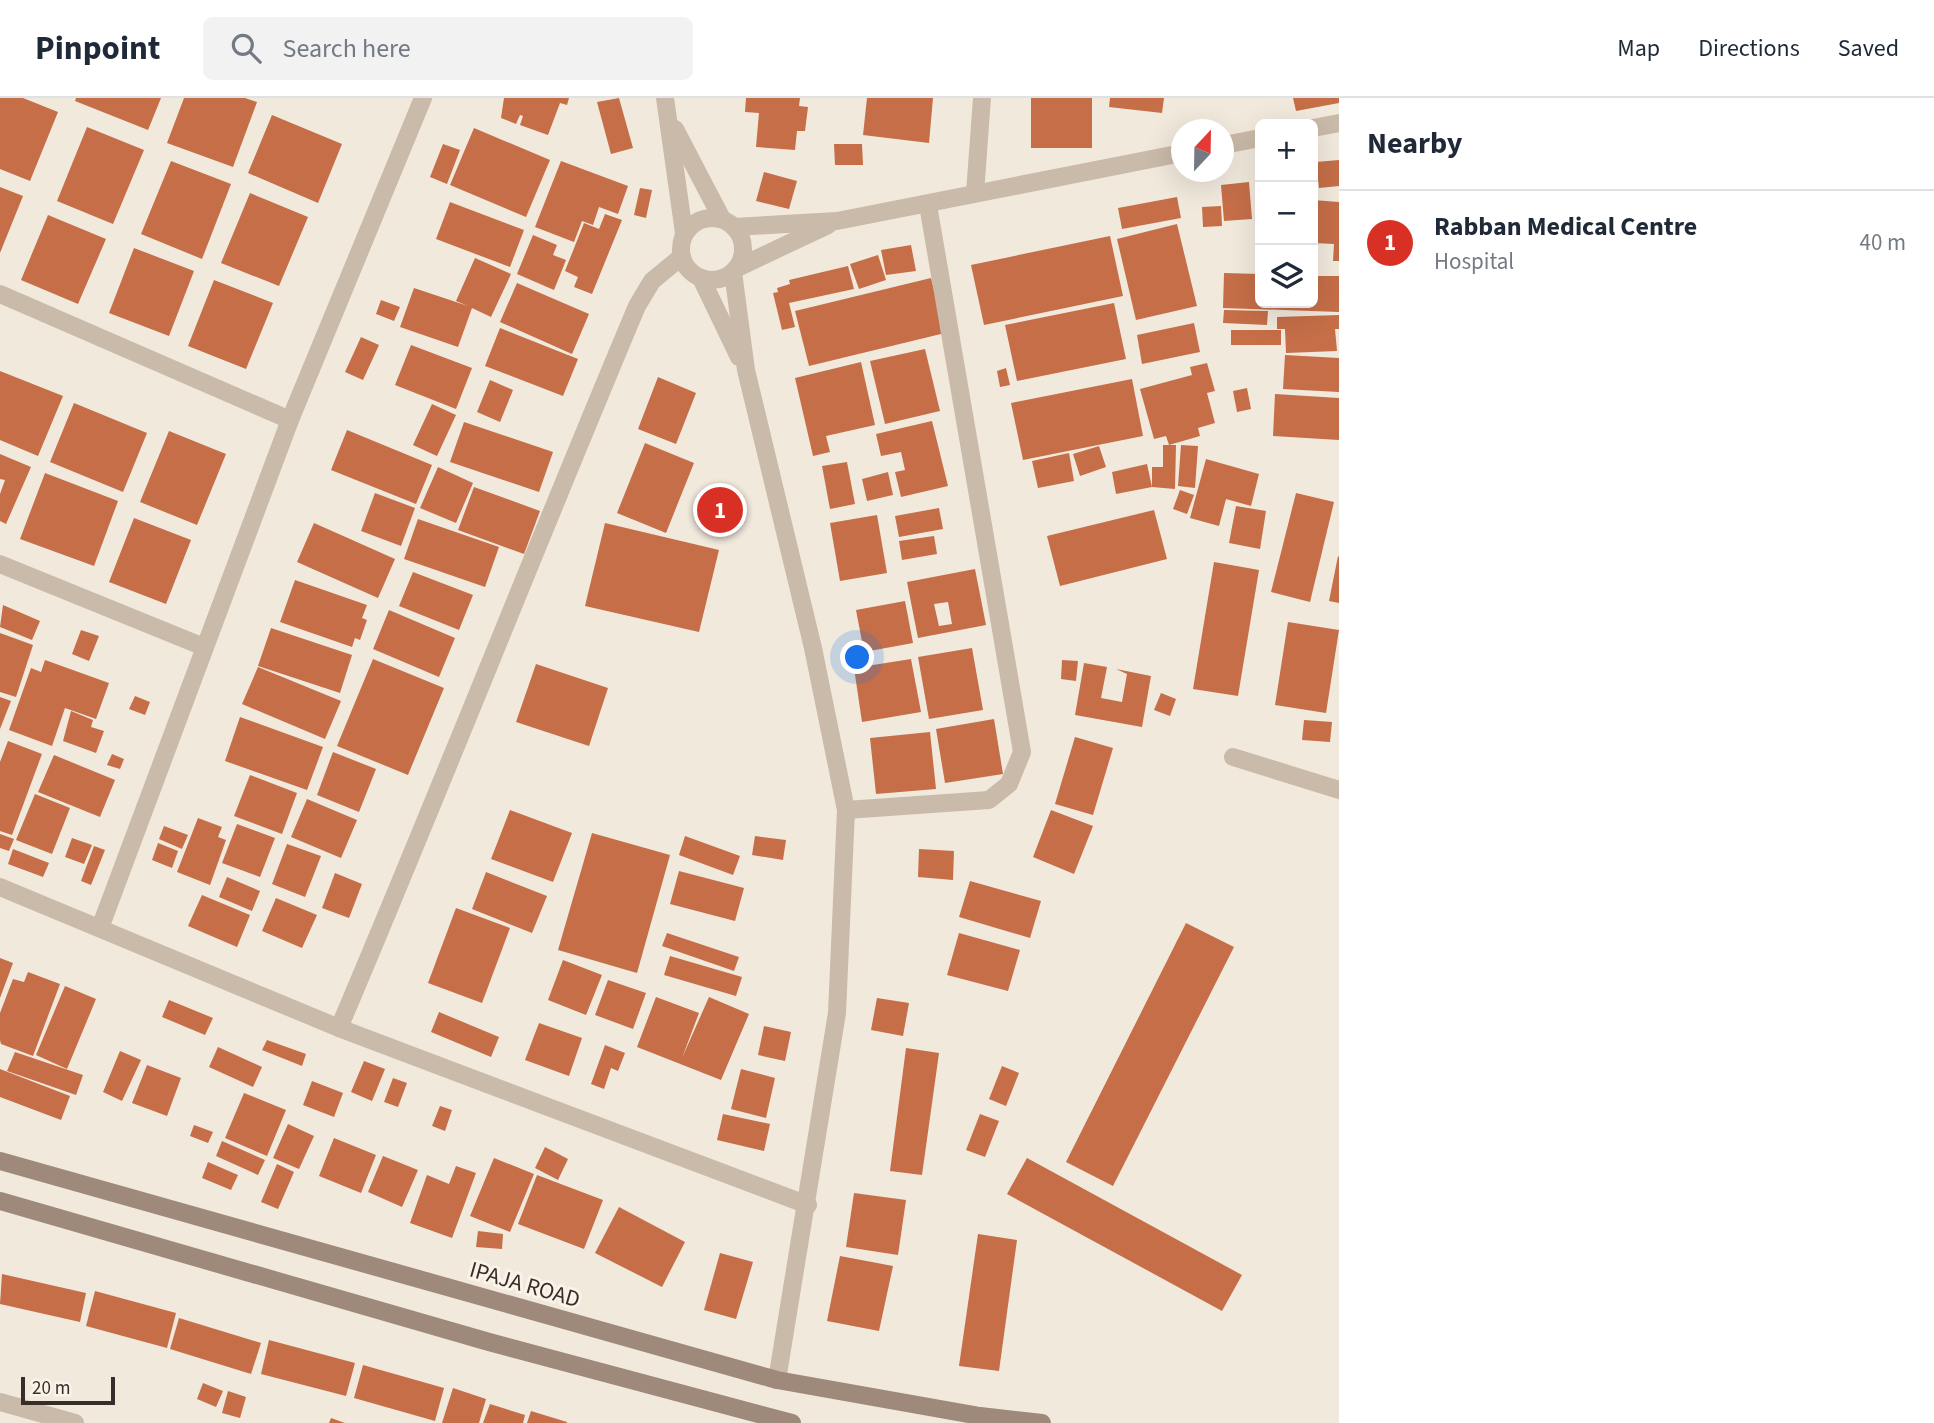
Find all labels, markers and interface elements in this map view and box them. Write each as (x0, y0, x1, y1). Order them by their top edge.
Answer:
search box (203, 17, 693, 80)
text: Pinpoint (35, 25, 161, 72)
icon: search (227, 29, 265, 67)
text: Search here (283, 30, 411, 67)
text: Map (1617, 31, 1660, 66)
text: Directions (1698, 31, 1800, 66)
text: Saved (1838, 31, 1899, 66)
north arrow (1171, 119, 1234, 182)
map controls (1255, 119, 1318, 308)
button: + (1255, 119, 1318, 182)
text: Nearby (1367, 122, 1462, 165)
button: − (1255, 182, 1318, 245)
text: Rabban Medical Centre (1434, 208, 1697, 245)
text: 1 (1384, 226, 1396, 259)
text: 40 m (1859, 226, 1906, 259)
button: layers (1255, 245, 1318, 308)
text: Hospital (1434, 245, 1514, 278)
pin: 1 (697, 484, 743, 536)
your location (840, 640, 874, 674)
street label: IPAJA ROAD (466, 1253, 584, 1316)
scale bar (21, 1374, 116, 1406)
text: 20 m (32, 1375, 70, 1402)

